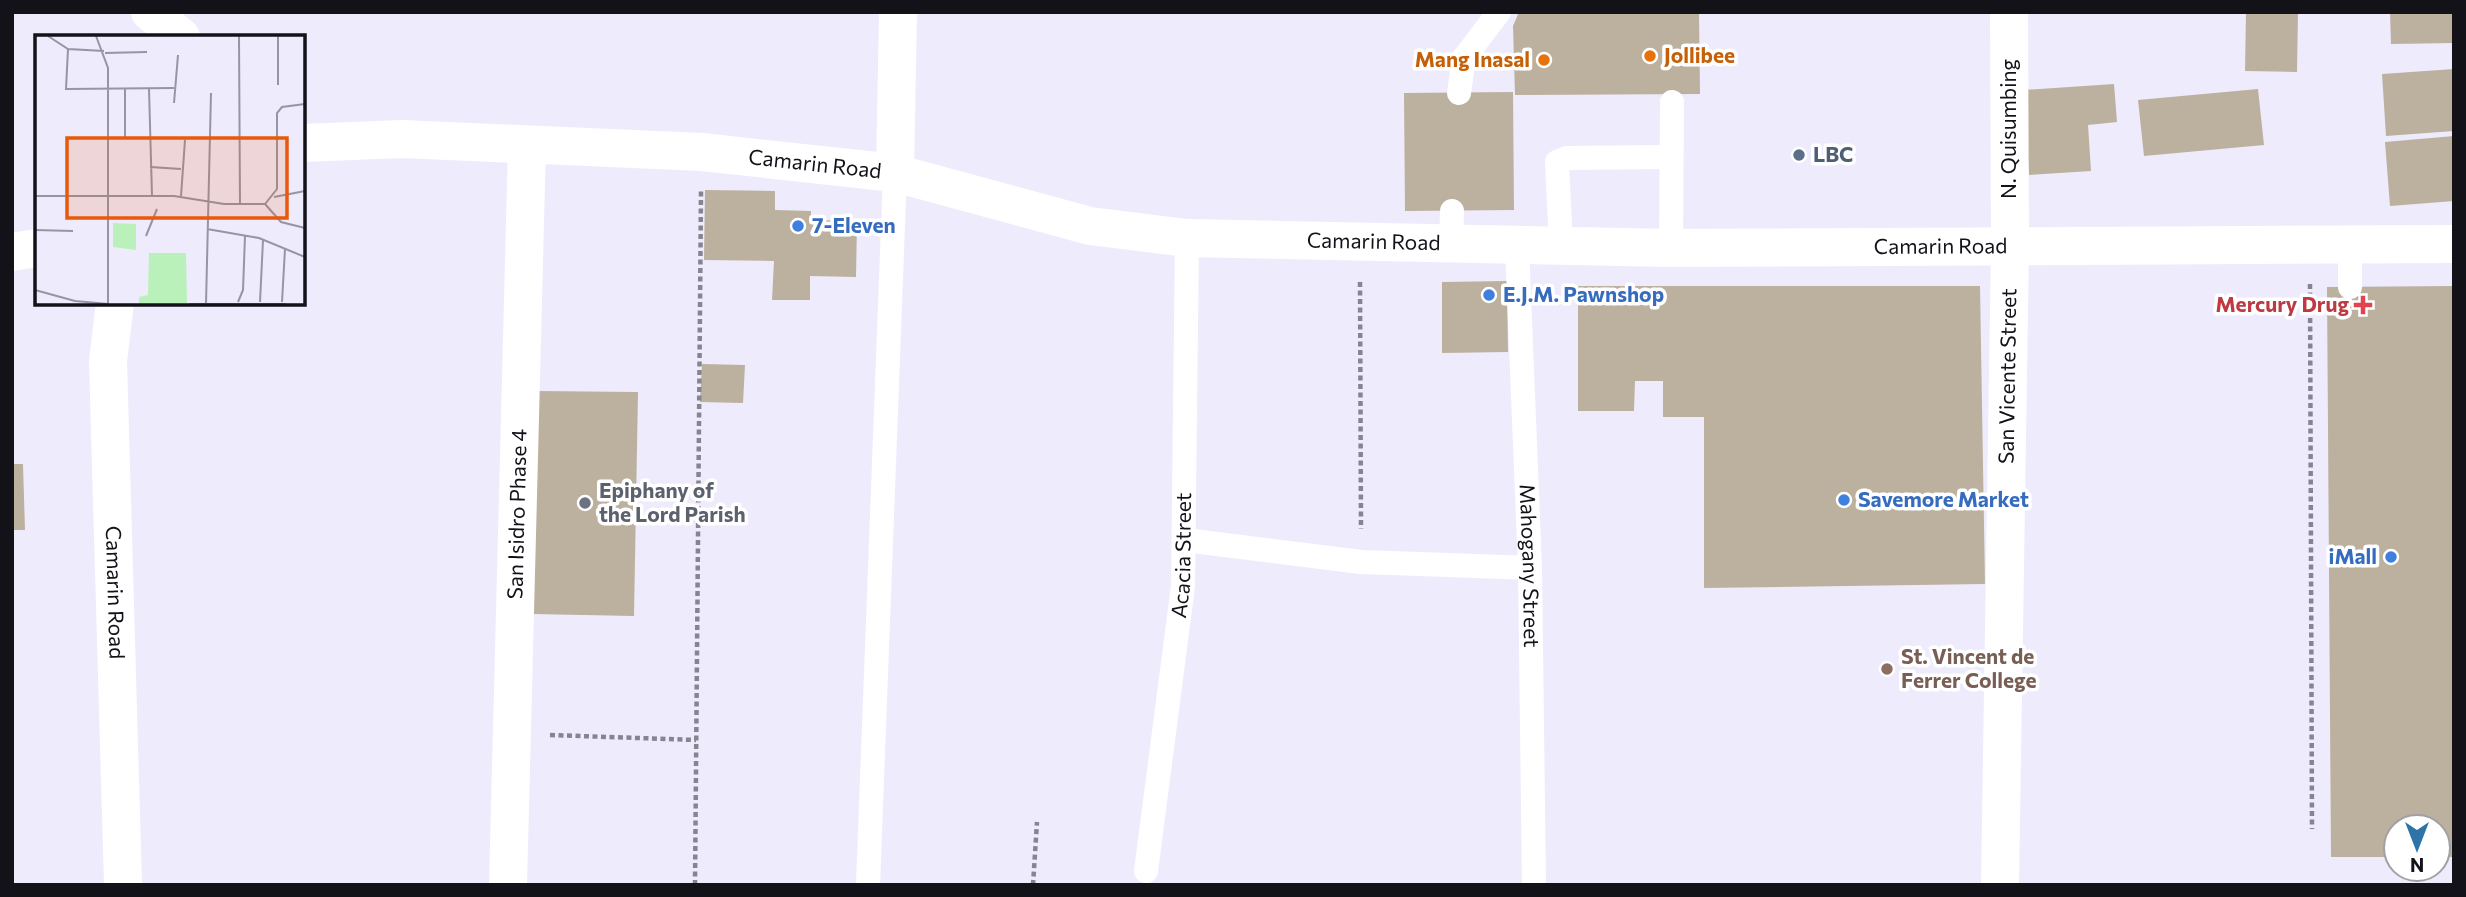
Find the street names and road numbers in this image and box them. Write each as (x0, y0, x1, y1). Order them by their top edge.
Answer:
street label: N. Quisumbing (1995, 59, 2020, 199)
street label: Camarin Road (747, 143, 883, 182)
street label: Camarin Road (1307, 226, 1441, 254)
street label: Camarin Road (1874, 232, 2007, 258)
street label: San Vicente Street (1993, 288, 2020, 464)
street label: San Isidro Phase 4 (501, 428, 531, 600)
street label: Mahogany Street (1516, 483, 1545, 648)
street label: Acacia Street (1165, 492, 1195, 619)
street label: Camarin Road (102, 525, 131, 660)

